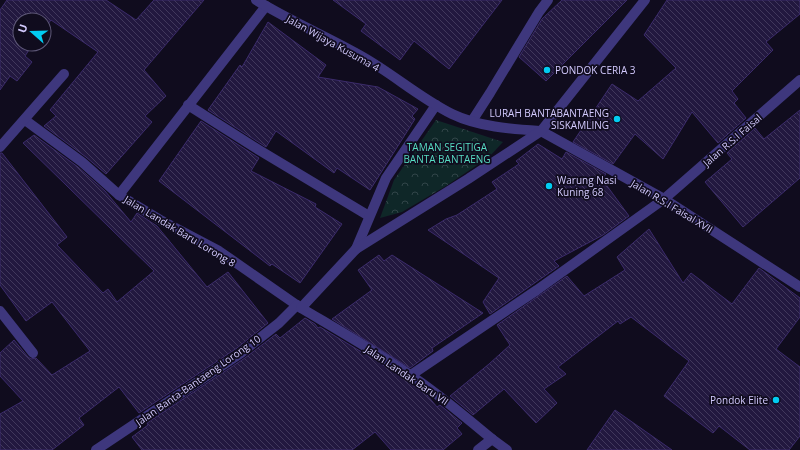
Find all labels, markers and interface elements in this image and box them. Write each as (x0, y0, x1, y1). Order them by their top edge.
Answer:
street label: Jalan Wijaya Kusuma 4 (283, 11, 382, 75)
north arrow (12, 12, 52, 52)
text: U (14, 22, 31, 35)
place label: PONDOK CERIA 3 (555, 63, 636, 77)
marker: PONDOK CERIA 3 (542, 65, 552, 75)
place label: LURAH BANTABANTAENG SISKAMLING (489, 106, 609, 132)
street label: Jalan R.S.I Faisal (699, 111, 764, 170)
marker: LURAH BANTABANTAENG SISKAMLING (612, 114, 622, 124)
park label: TAMAN SEGITIGA BANTA BANTAENG (403, 140, 491, 166)
place label: Warung Nasi Kuning 68 (557, 173, 617, 199)
street label: Jalan R.S.I Faisal XVII (628, 175, 716, 236)
marker: Warung Nasi Kuning 68 (544, 181, 554, 191)
street label: Jalan Landak Baru Lorong 8 (121, 192, 239, 270)
street label: Jalan Banta-Bantaeng Lorong 10 (132, 331, 263, 429)
street label: Jalan Landak Baru VII (362, 341, 451, 408)
place label: Pondok Elite (710, 393, 768, 407)
marker: Pondok Elite (771, 395, 781, 405)

